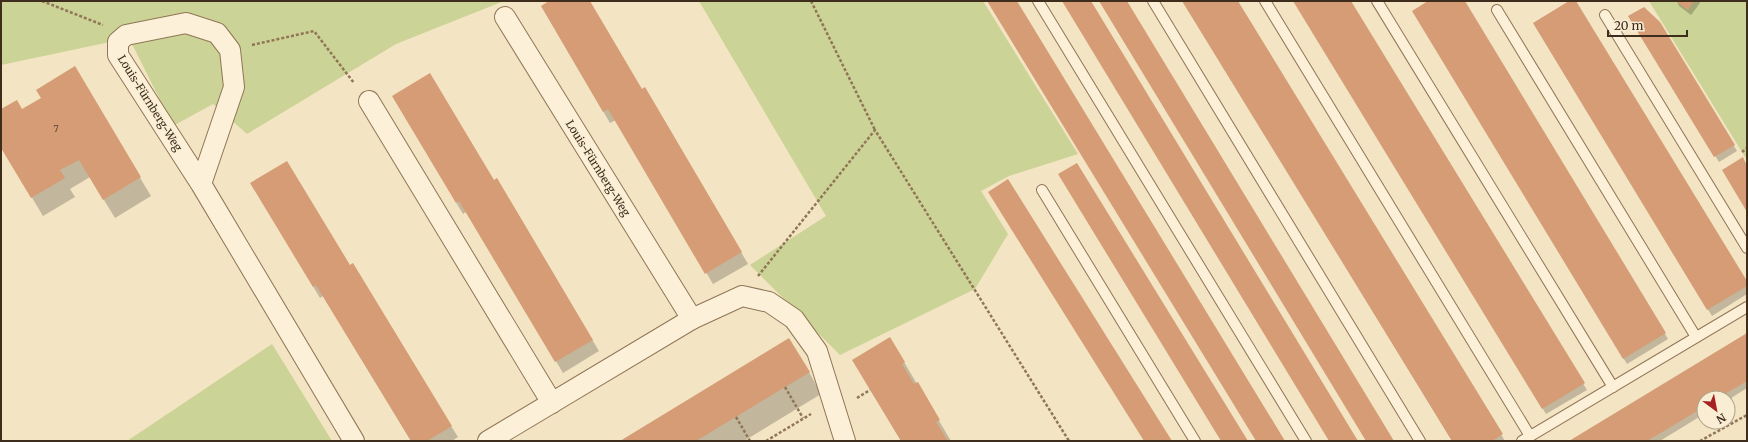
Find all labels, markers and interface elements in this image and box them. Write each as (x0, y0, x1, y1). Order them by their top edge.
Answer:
scale bar (1608, 12, 1687, 38)
text: 20 m (1614, 18, 1643, 33)
street label: Louis-Fürnberg-Weg (115, 52, 185, 154)
street label: Louis-Fürnberg-Weg (563, 117, 633, 219)
house number: 7 (53, 123, 59, 134)
north arrow (1696, 390, 1736, 430)
text: N (1714, 410, 1729, 427)

